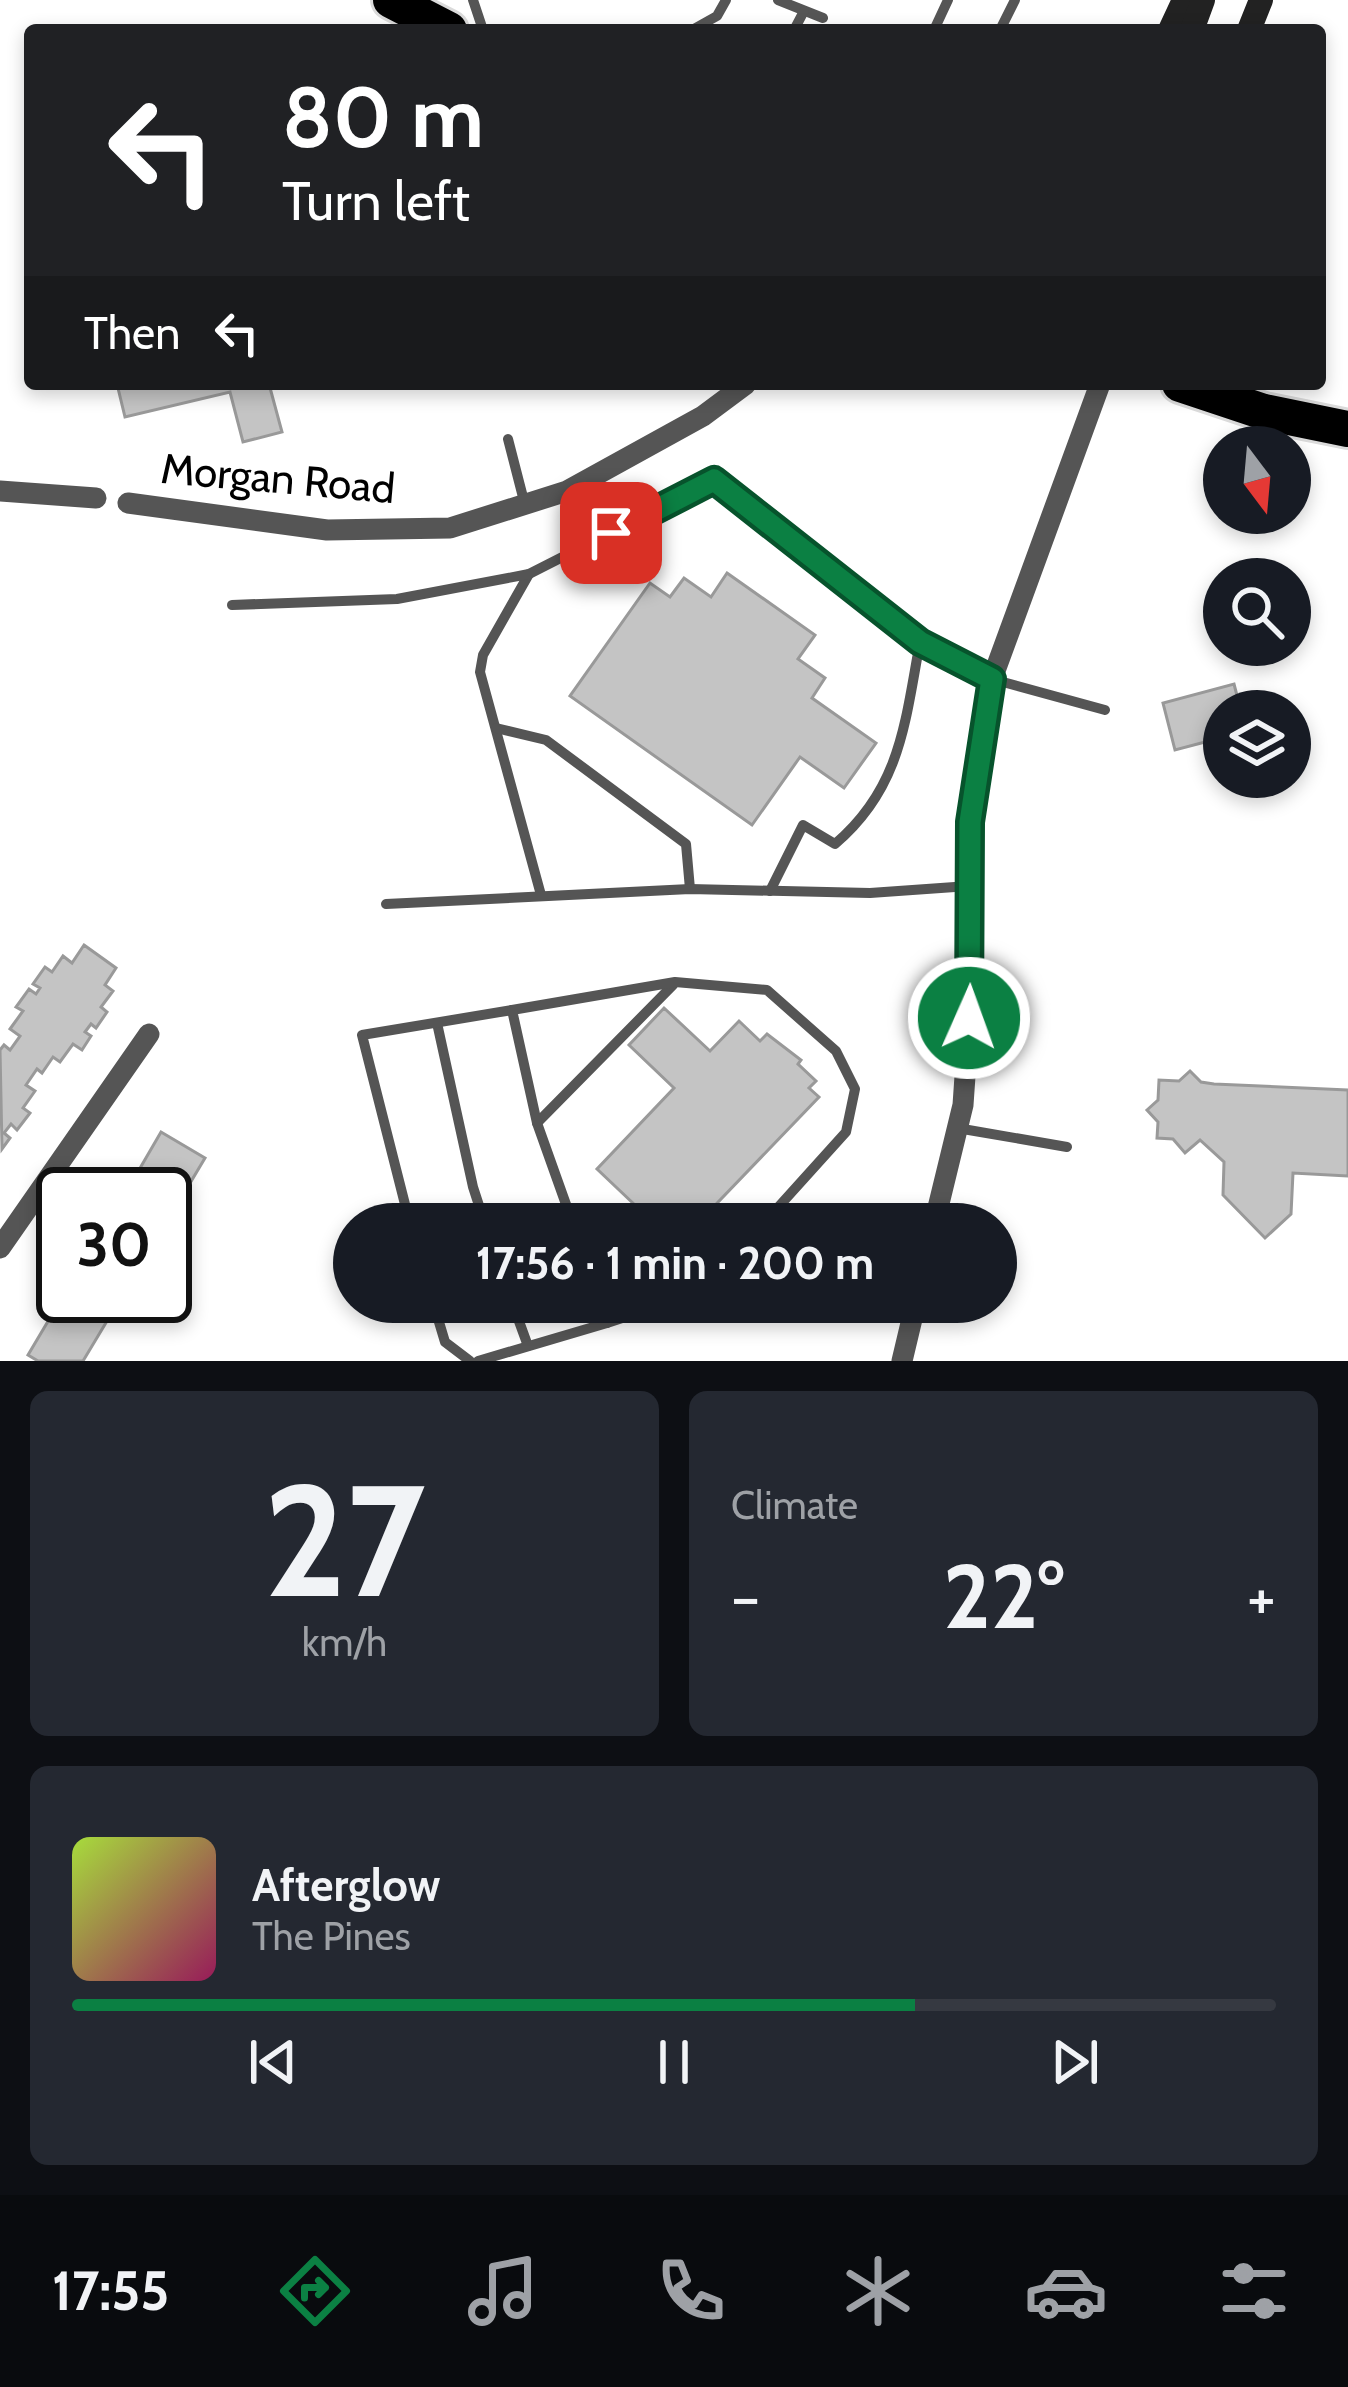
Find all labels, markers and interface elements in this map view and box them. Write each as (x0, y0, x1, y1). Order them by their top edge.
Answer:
text: 80 m (282, 66, 484, 168)
icon: left (84, 72, 240, 228)
text: Turn left (282, 168, 470, 234)
icon: left (204, 300, 270, 366)
text: Then (84, 306, 180, 360)
north arrow (1203, 426, 1311, 534)
map controls (1203, 426, 1311, 798)
street label: Morgan Road (159, 442, 397, 514)
pin (560, 482, 662, 584)
icon: arrive (578, 500, 644, 566)
button: search (1203, 558, 1311, 666)
button: layers (1203, 690, 1311, 798)
position arrow (906, 955, 1032, 1081)
speed limit sign: 30 (36, 1167, 192, 1323)
text: 17:56 · 1 min · 200 m (476, 1236, 874, 1290)
text: 27 (263, 1445, 426, 1635)
text: Climate (731, 1481, 858, 1529)
text: 22° (943, 1541, 1064, 1651)
text: − (731, 1556, 760, 1637)
text: + (1247, 1556, 1276, 1637)
text: km/h (302, 1618, 387, 1666)
text: Afterglow (252, 1858, 440, 1912)
text: The Pines (252, 1912, 411, 1960)
icon: previous (240, 2029, 306, 2095)
icon: pause (641, 2029, 707, 2095)
icon: next (1042, 2029, 1108, 2095)
icon: directions (273, 2249, 357, 2333)
icon: music (461, 2249, 545, 2333)
icon: phone (649, 2249, 733, 2333)
icon: climate (836, 2249, 920, 2333)
icon: car (1024, 2249, 1108, 2333)
icon: filters (1212, 2249, 1296, 2333)
text: 17:55 (52, 2258, 169, 2324)

